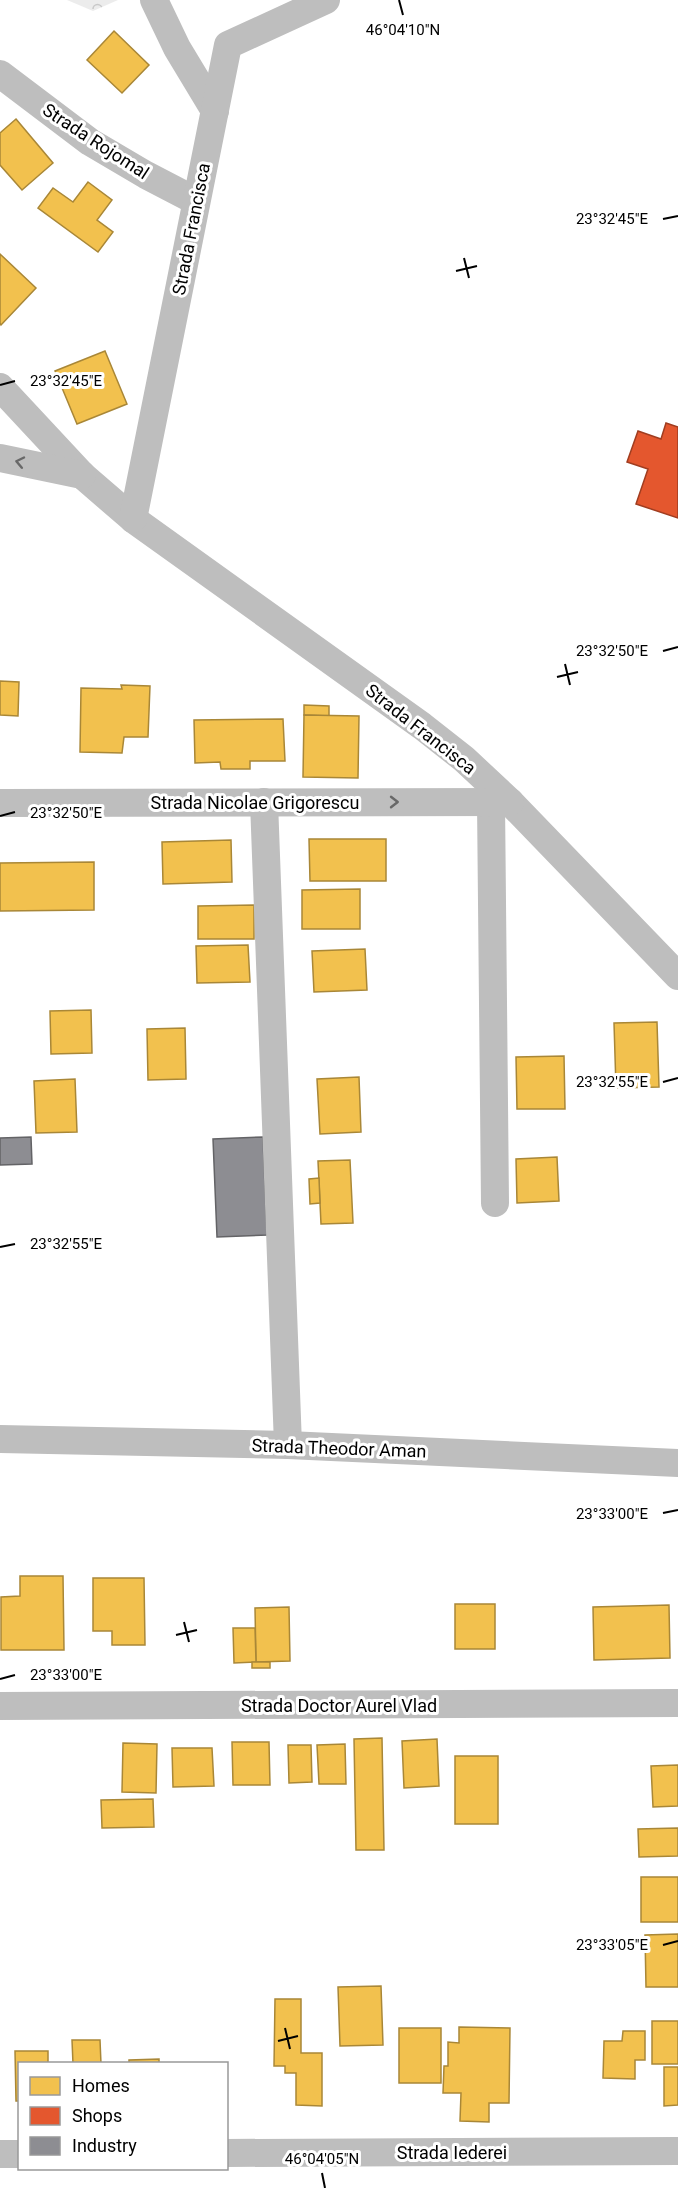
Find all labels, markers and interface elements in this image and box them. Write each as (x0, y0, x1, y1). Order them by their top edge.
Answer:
text: 46°04'10"N (366, 21, 440, 39)
street label: Strada Rojomal (39, 99, 153, 183)
street label: Strada Francisca (168, 161, 214, 297)
text: 23°32'45"E (576, 210, 649, 228)
text: 23°32'45"E (30, 372, 103, 390)
one-way arrow (16, 456, 26, 469)
text: 23°32'50"E (576, 642, 649, 660)
street label: Strada Francisca (362, 679, 480, 779)
street label: Strada Nicolae Grigorescu (151, 792, 359, 813)
one-way arrow (390, 796, 399, 808)
text: 23°32'50"E (30, 804, 103, 822)
text: 23°32'55"E (576, 1073, 649, 1091)
text: 23°32'55"E (30, 1235, 103, 1253)
street label: Strada Theodor Aman (251, 1434, 427, 1462)
text: 23°33'00"E (576, 1505, 649, 1523)
text: 23°33'00"E (30, 1666, 103, 1684)
street label: Strada Doctor Aurel Vlad (241, 1695, 437, 1716)
text: 23°33'05"E (576, 1936, 649, 1954)
legend (18, 2062, 228, 2170)
text: Homes (72, 2075, 130, 2096)
text: Shops (72, 2105, 122, 2126)
text: Industry (72, 2135, 137, 2156)
street label: Strada Iederei (397, 2142, 507, 2163)
text: 46°04'05"N (285, 2150, 359, 2168)

